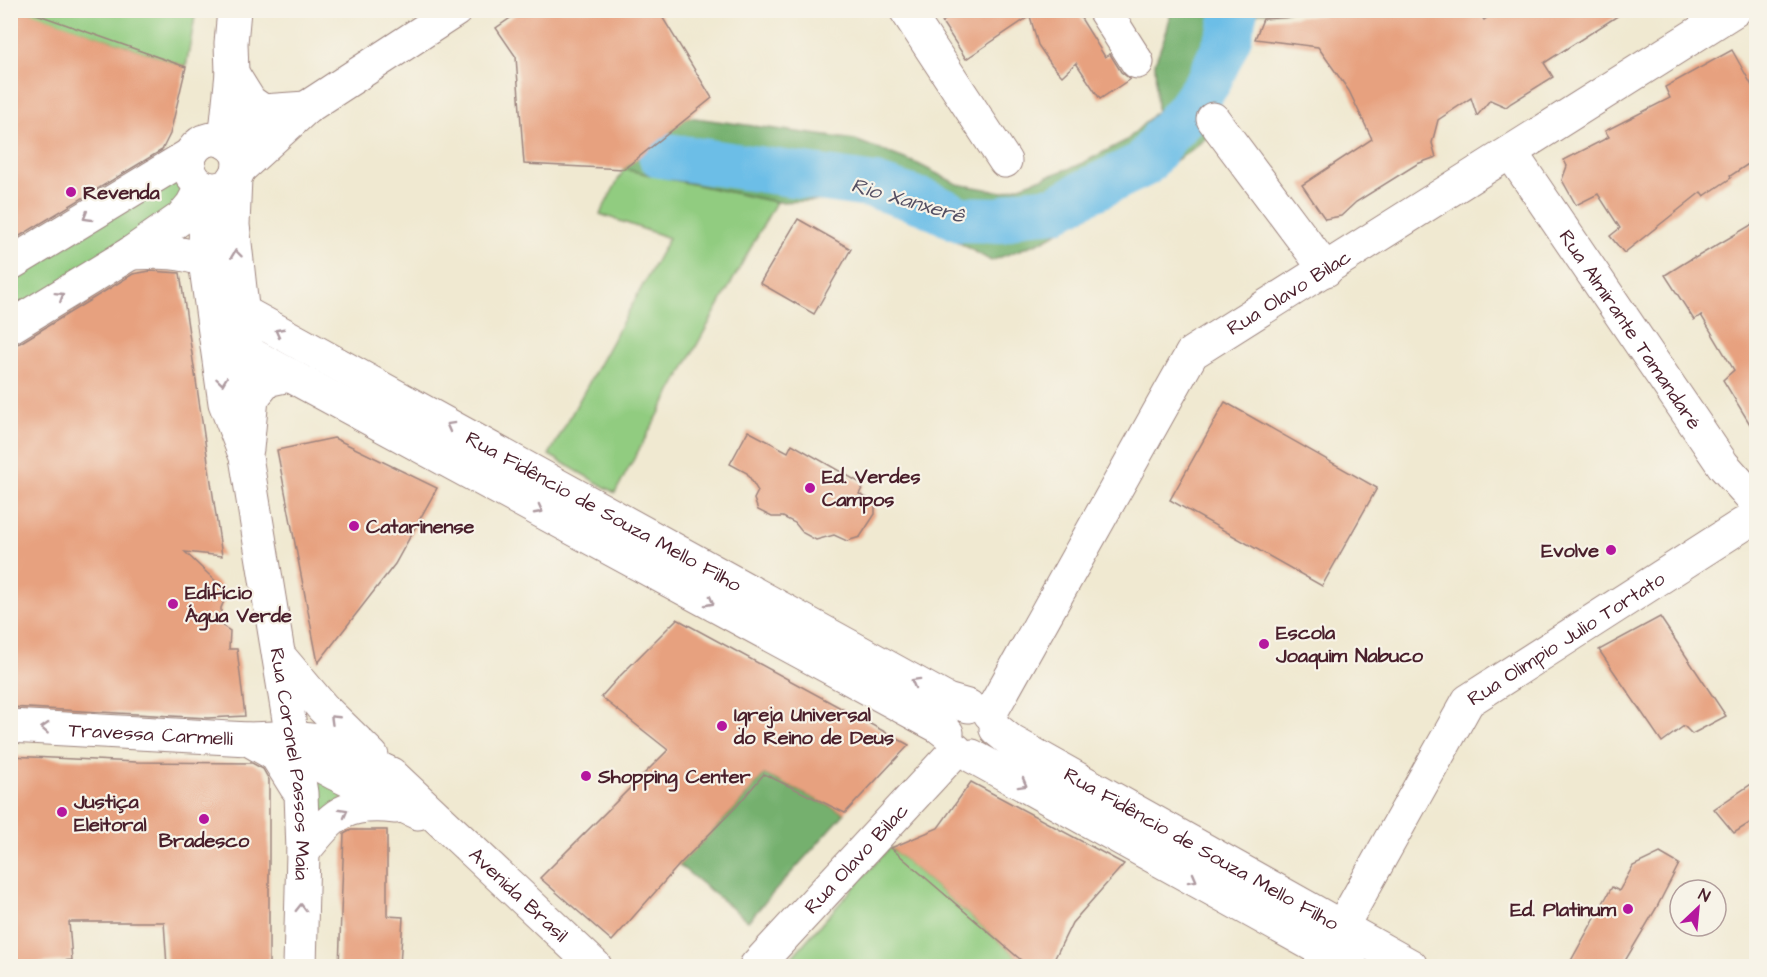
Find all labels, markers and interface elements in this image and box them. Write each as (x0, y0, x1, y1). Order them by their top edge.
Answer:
water label: Rio Xanxerê (848, 171, 969, 231)
place label: Revenda (83, 179, 161, 207)
marker: Revenda (64, 185, 78, 199)
one-way arrow (83, 210, 93, 222)
street label: Rua Almirante Tamandaré (1552, 224, 1708, 435)
street label: Rua Olavo Bilac (1222, 243, 1357, 343)
one-way arrow (230, 249, 243, 258)
one-way arrow (54, 292, 64, 304)
one-way arrow (274, 328, 285, 339)
one-way arrow (216, 376, 228, 385)
one-way arrow (445, 422, 456, 433)
street label: Rua Fidêncio de Souza Mello Filho (460, 424, 746, 599)
place label: Ed. Verdes Campos (822, 463, 920, 514)
marker: Ed. Verdes Campos (803, 481, 817, 495)
one-way arrow (532, 503, 543, 514)
place label: Catarinense (366, 513, 475, 541)
marker: Catarinense (347, 519, 361, 533)
place label: Evolve (1541, 537, 1599, 565)
marker: Evolve (1604, 543, 1618, 557)
street label: Rua Olimpio Julio Tortato (1462, 565, 1671, 713)
place label: Edifício Água Verde (185, 579, 292, 631)
one-way arrow (704, 595, 714, 606)
marker: Edifício Água Verde (166, 597, 180, 611)
place label: Escola Joaquim Nabuco (1275, 619, 1424, 670)
marker: Escola Joaquim Nabuco (1257, 637, 1271, 651)
street label: Rua Coronel Passos Maia (262, 646, 316, 881)
one-way arrow (911, 678, 921, 689)
place label: Igreja Universal do Reino de Deus (733, 701, 894, 752)
one-way arrow (330, 715, 340, 726)
street label: Travessa Carmelli (68, 716, 234, 753)
marker: Igreja Universal do Reino de Deus (715, 719, 729, 733)
one-way arrow (40, 722, 49, 735)
street label: Rua Fidêncio de Souza Mello Filho (1059, 761, 1344, 938)
place label: Shopping Center (597, 763, 752, 792)
marker: Shopping Center (579, 769, 593, 783)
one-way arrow (1017, 777, 1027, 788)
place label: Justiça Eleitoral (73, 788, 147, 839)
street label: Rua Olavo Bilac (798, 797, 915, 921)
marker: Justiça Eleitoral (55, 805, 69, 819)
one-way arrow (338, 808, 348, 819)
marker: Bradesco (197, 812, 211, 826)
place label: Bradesco (159, 827, 250, 855)
street label: Avenida Brasil (462, 841, 574, 949)
one-way arrow (1187, 872, 1197, 883)
north arrow (1668, 878, 1728, 938)
text: N (1695, 883, 1713, 908)
place label: Ed. Platinum (1510, 896, 1616, 924)
marker: Ed. Platinum (1621, 902, 1635, 916)
one-way arrow (295, 904, 308, 913)

